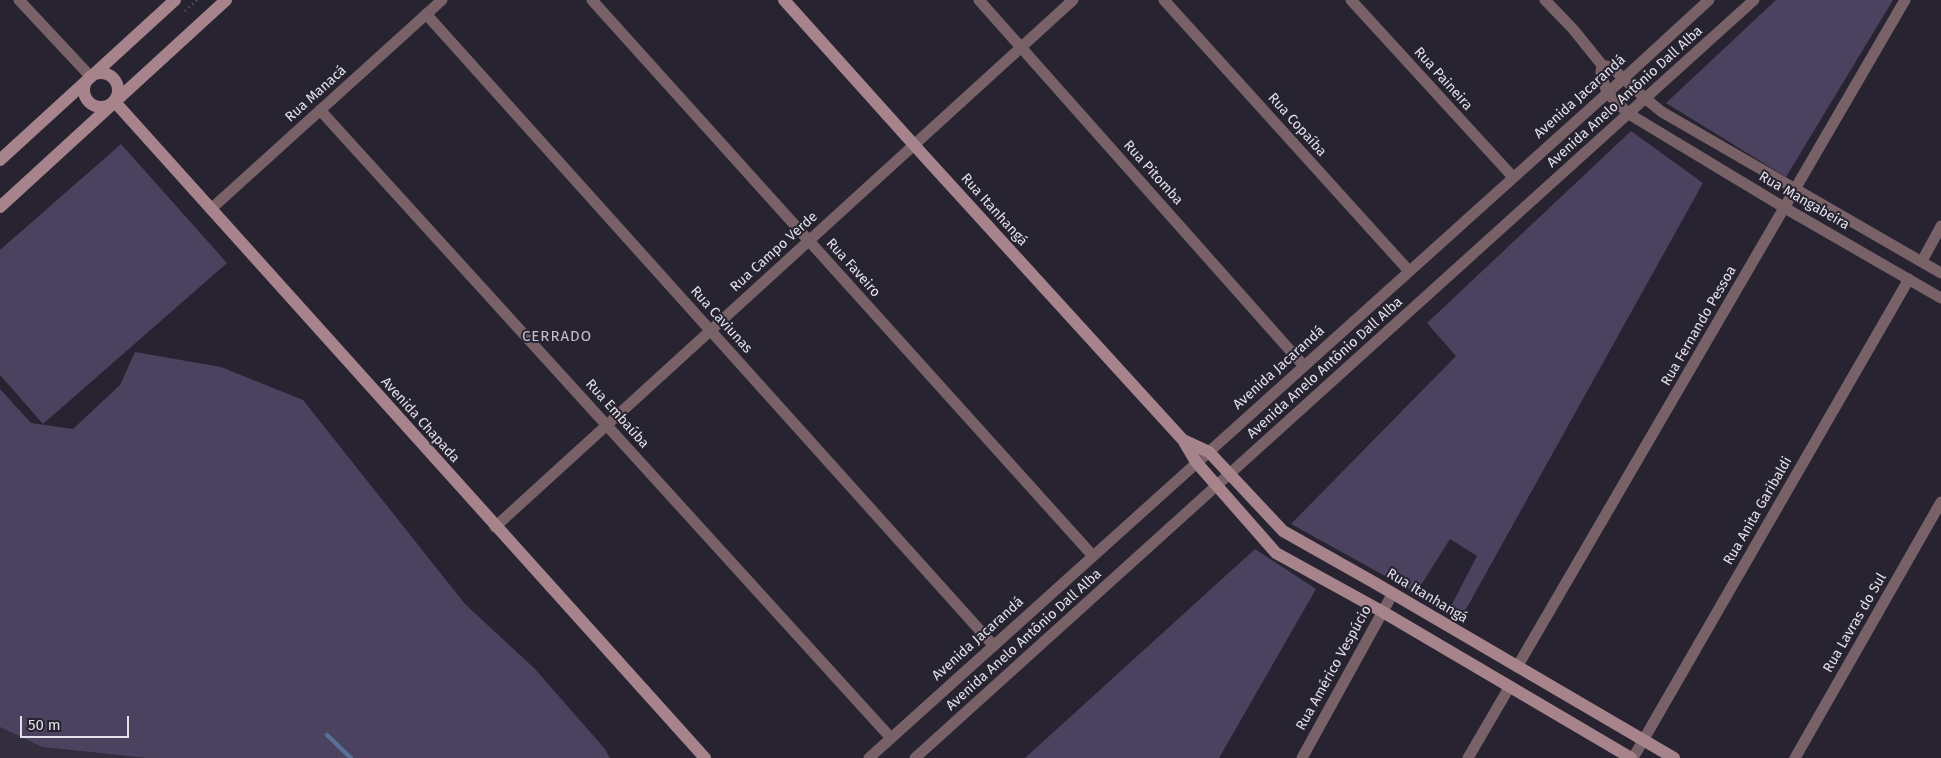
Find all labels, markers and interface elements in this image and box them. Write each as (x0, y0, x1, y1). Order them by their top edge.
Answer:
street label: Avenida Anelo Antônio Dall Alba (1544, 23, 1706, 171)
street label: Rua Paineira (1410, 44, 1476, 114)
street label: Avenida Jacarandá (1531, 52, 1629, 142)
street label: Rua Manacá (282, 62, 350, 126)
street label: Rua Copaíba (1264, 90, 1330, 160)
street label: Rua Pitomba (1120, 137, 1186, 209)
street label: Rua Mangabeira (1756, 168, 1852, 234)
street label: Rua Itanhangá (957, 170, 1031, 250)
street label: Rua Campo Verde (727, 208, 821, 296)
street label: Rua Faveiro (822, 235, 884, 301)
street label: Rua Fernando Pessoa (1658, 263, 1740, 389)
street label: Rua Caviunas (687, 283, 755, 357)
street label: Avenida Anelo Antônio Dall Alba (1244, 294, 1406, 442)
street label: Avenida Jacarandá (1230, 323, 1328, 413)
district label: CERRADO (521, 328, 593, 346)
street label: Avenida Chapada (377, 374, 463, 466)
street label: Rua Embaúba (582, 376, 652, 452)
street label: Rua Anita Garibaldi (1720, 454, 1796, 568)
street label: Rua Itanhangá (1383, 565, 1471, 627)
street label: Avenida Anelo Antônio Dall Alba (943, 566, 1105, 714)
street label: Rua Lavras do Sul (1820, 570, 1890, 676)
street label: Avenida Jacarandá (929, 594, 1027, 684)
street label: Rua Américo Vespúcio (1293, 603, 1375, 733)
scale bar (22, 706, 131, 738)
text: 50 m (28, 716, 61, 734)

